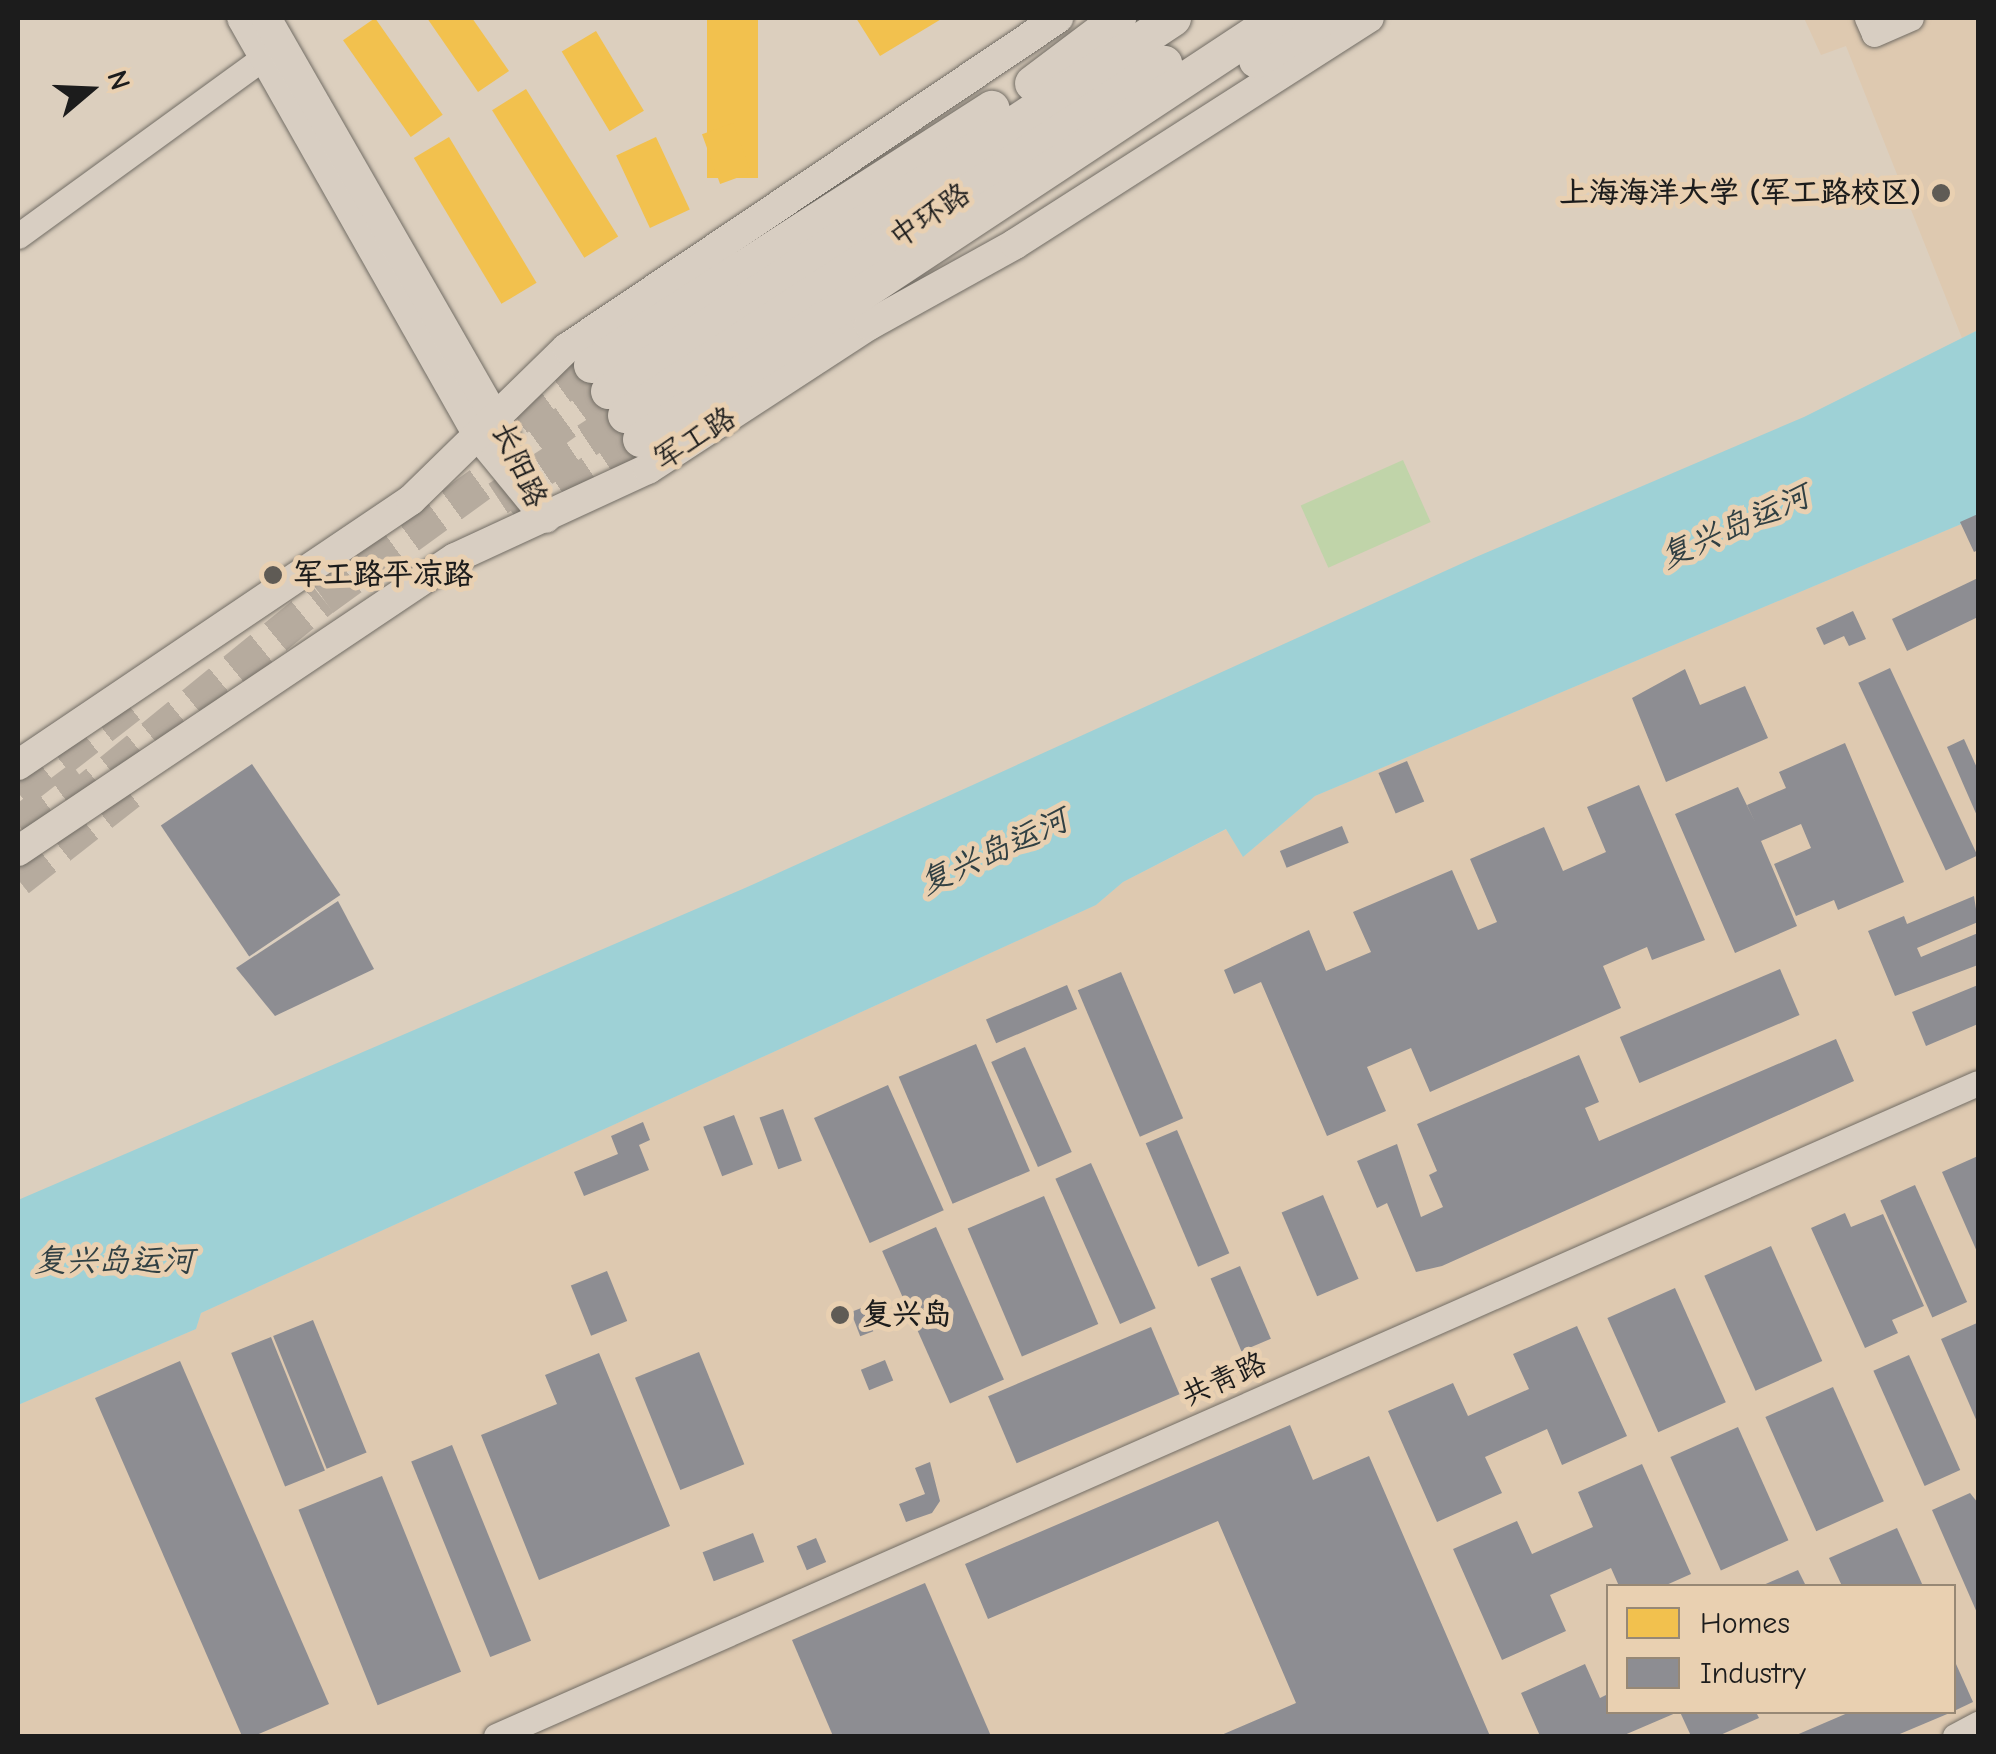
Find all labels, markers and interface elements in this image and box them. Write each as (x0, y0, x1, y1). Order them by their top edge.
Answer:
north arrow (40, 40, 140, 140)
text: N (100, 66, 136, 94)
place label: 上海海洋大学 (军工路校区) (1559, 175, 1921, 211)
street label: 中环路 (883, 176, 977, 256)
marker: 上海海洋大学 (军工路校区) (1930, 182, 1952, 204)
street label: 军工路 (647, 400, 743, 478)
street label: 长阳路 (484, 417, 554, 513)
water label: 复兴岛运河 (1654, 477, 1816, 577)
place label: 军工路平凉路 (293, 557, 473, 593)
marker: 军工路平凉路 (262, 564, 284, 586)
water label: 复兴岛运河 (913, 801, 1075, 903)
water label: 复兴岛运河 (34, 1242, 194, 1280)
place label: 复兴岛 (862, 1297, 952, 1333)
marker: 复兴岛 (827, 1302, 853, 1328)
street label: 共青路 (1176, 1345, 1272, 1415)
legend (1606, 1584, 1956, 1714)
text: Homes (1700, 1606, 1790, 1641)
text: Industry (1700, 1656, 1806, 1691)

